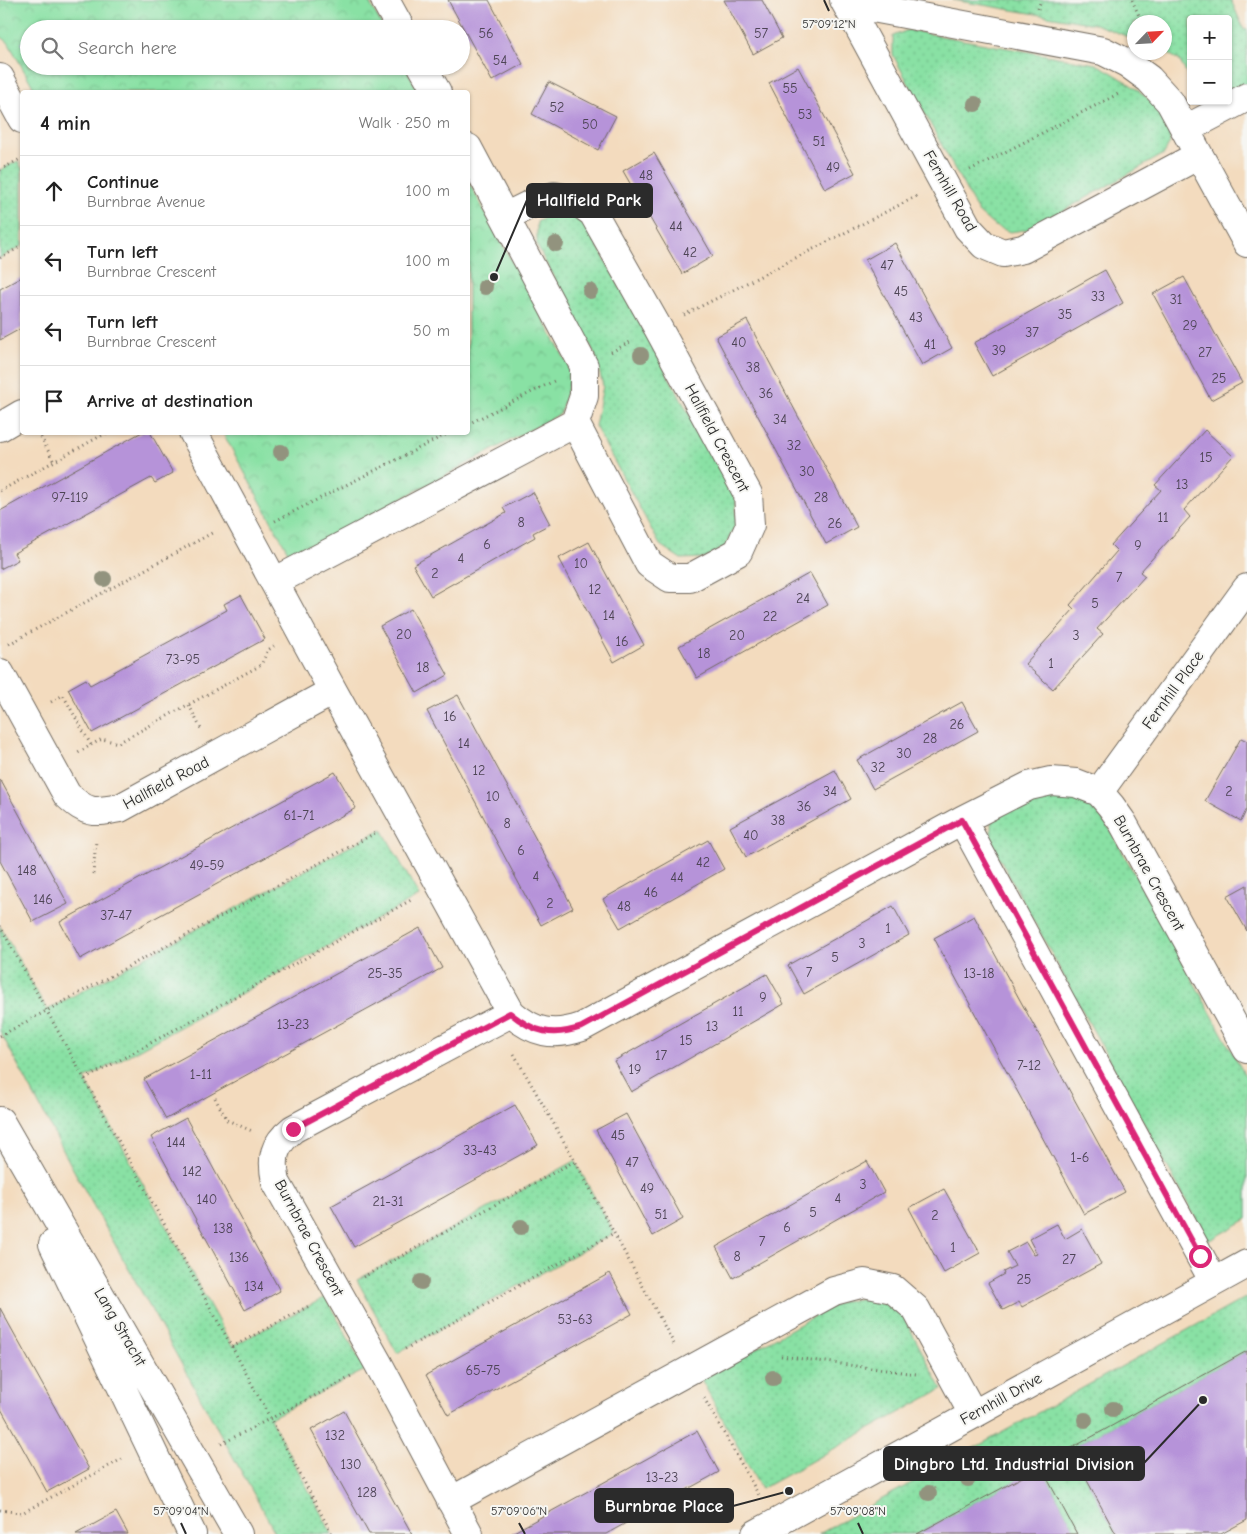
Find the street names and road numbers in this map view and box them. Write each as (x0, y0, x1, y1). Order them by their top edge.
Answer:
street label: Fernhill Road (920, 147, 980, 235)
street label: Hallfield Crescent (681, 381, 753, 496)
street label: Fernhill Place (1139, 647, 1207, 733)
street label: Hallfield Road (120, 753, 212, 813)
street label: Burnbrae Crescent (1110, 812, 1188, 934)
street label: Burnbrae Crescent (271, 1177, 347, 1300)
street label: Lang Stracht (90, 1285, 150, 1370)
street label: Fernhill Drive (957, 1369, 1045, 1429)

